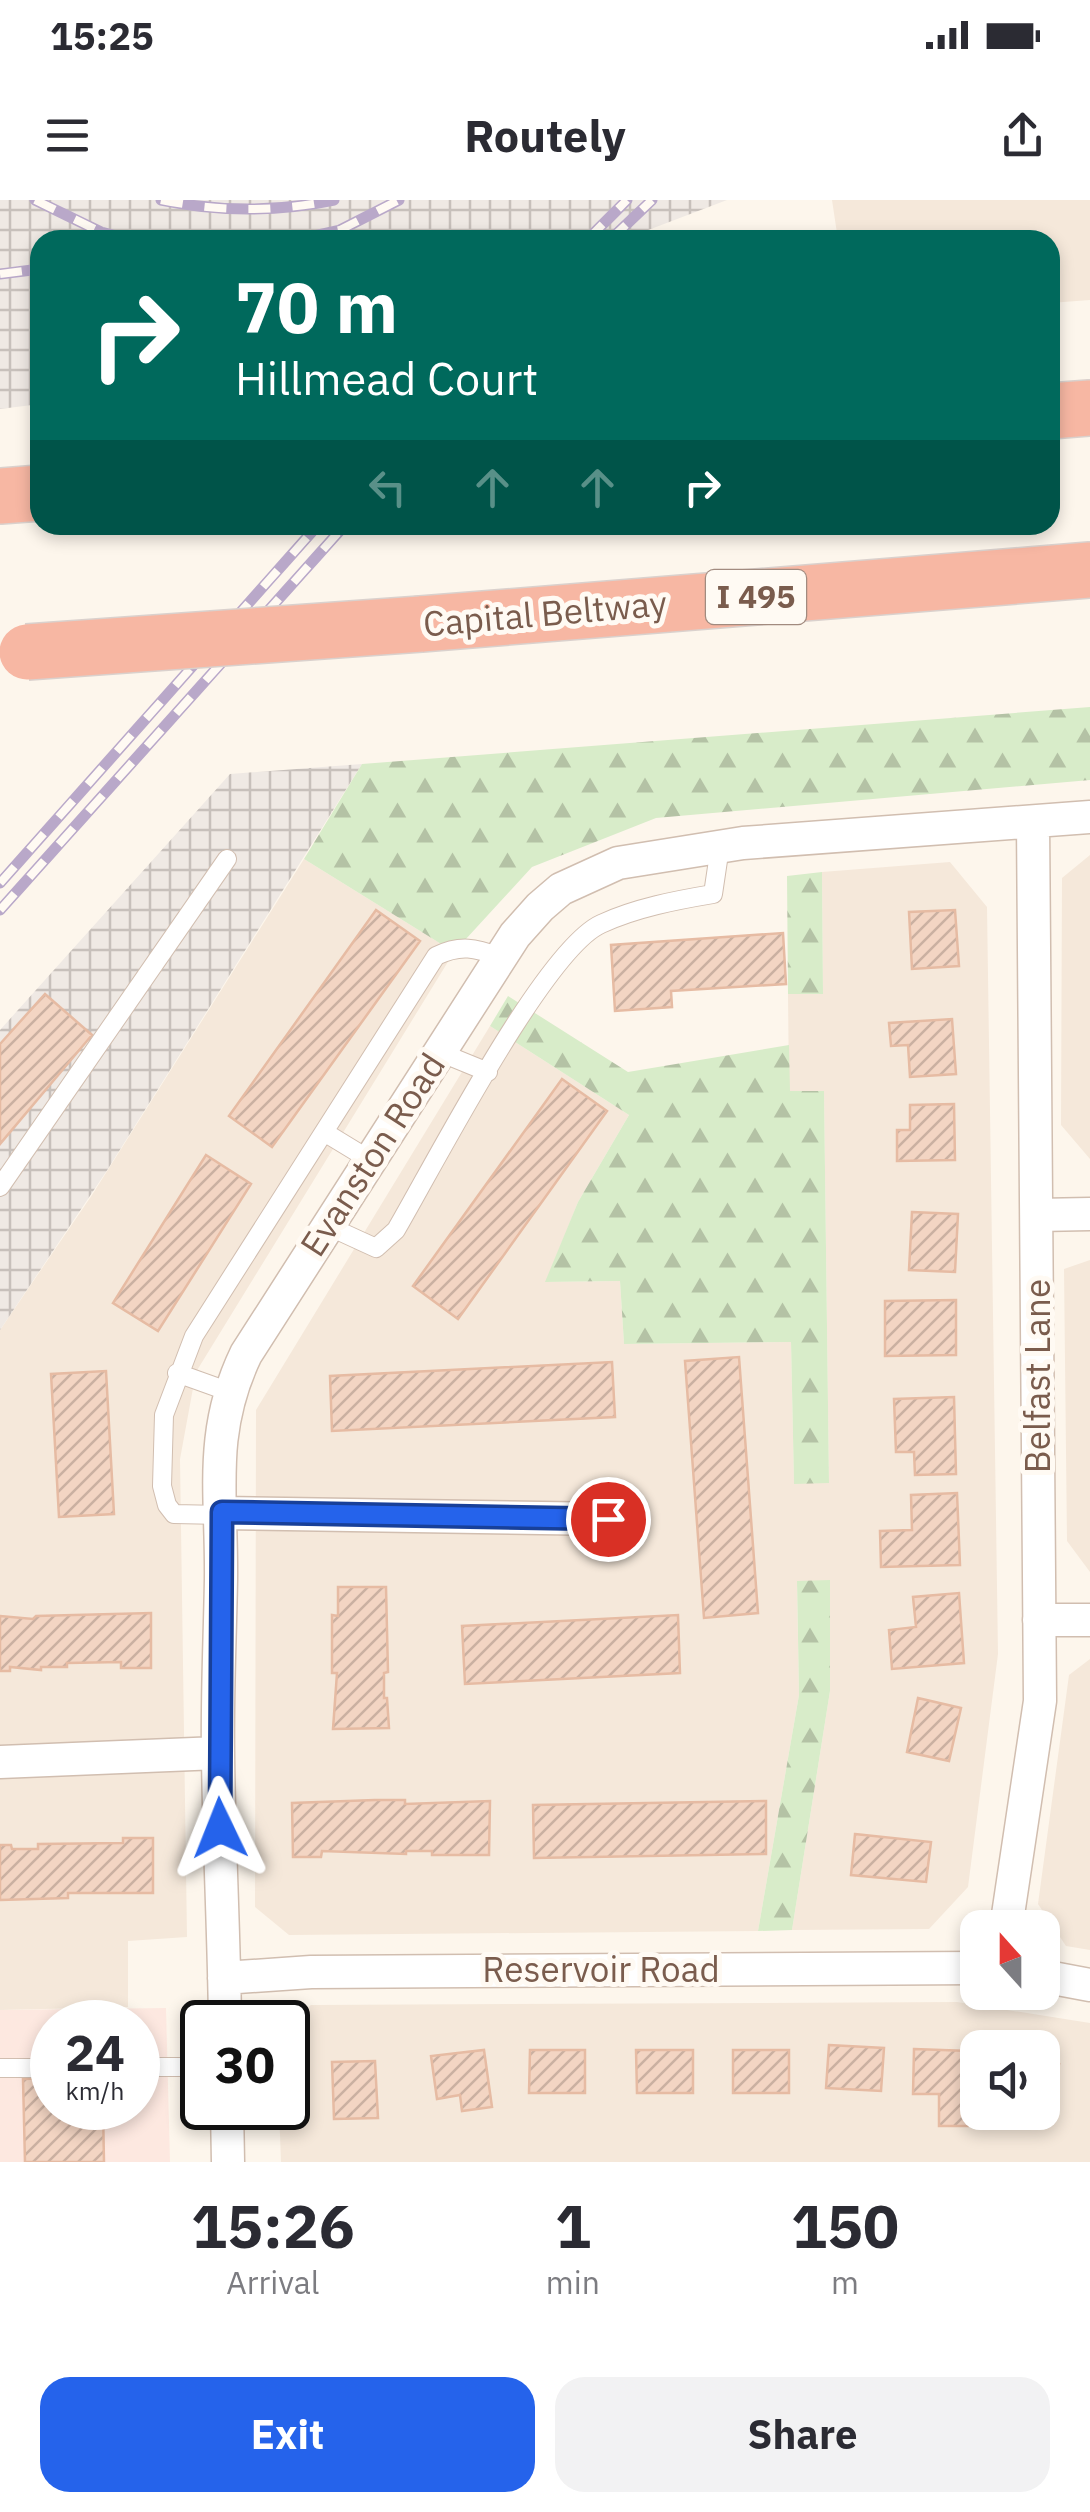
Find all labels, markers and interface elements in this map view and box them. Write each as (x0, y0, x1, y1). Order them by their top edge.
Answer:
text: 15:25 (50, 11, 154, 60)
text: Routely (464, 106, 626, 164)
icon: menu (40, 108, 95, 163)
icon: share (995, 108, 1050, 163)
text: 70 m (235, 261, 398, 352)
icon: right (70, 270, 200, 400)
text: Hillmead Court (235, 349, 538, 407)
icon: left (360, 460, 415, 515)
icon: ahead (465, 460, 520, 515)
icon: ahead (570, 460, 625, 515)
icon: right (675, 460, 730, 515)
road number: I 495 (706, 570, 806, 624)
street label: Capital Beltway (421, 579, 669, 647)
street label: Evanston Road (289, 1044, 455, 1265)
street label: Belfast Lane (1014, 1279, 1060, 1473)
pin (566, 1477, 651, 1562)
icon: arrive (581, 1492, 636, 1547)
position arrow (168, 1776, 272, 1880)
north arrow (960, 1910, 1060, 2010)
map controls (960, 1910, 1060, 2130)
street label: Reservoir Road (482, 1946, 720, 1992)
speed limit sign: 30 (180, 2000, 310, 2130)
text: 24 (65, 2020, 125, 2085)
button: sound (960, 2030, 1060, 2130)
text: km/h (66, 2074, 124, 2107)
text: 15:26 (191, 2186, 355, 2265)
text: 1 (555, 2186, 591, 2265)
text: 150 (791, 2186, 899, 2265)
text: Arrival (226, 2261, 320, 2303)
text: min (546, 2261, 600, 2303)
text: m (831, 2261, 859, 2303)
button: Exit (40, 2377, 535, 2492)
button: Share (555, 2377, 1050, 2492)

